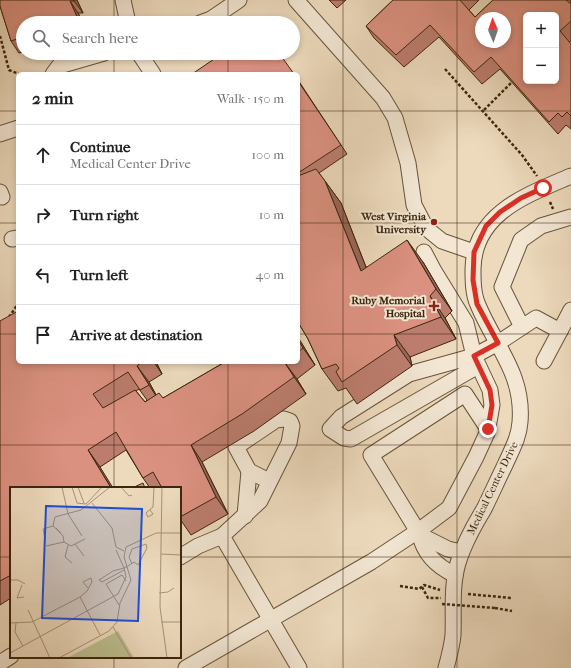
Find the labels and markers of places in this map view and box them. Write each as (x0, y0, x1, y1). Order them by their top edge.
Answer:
place label: West Virginia University (360, 210, 427, 236)
marker: West Virginia University (429, 217, 439, 227)
place label: Ruby Memorial Hospital (351, 294, 426, 320)
marker: Ruby Memorial Hospital (428, 300, 440, 312)

